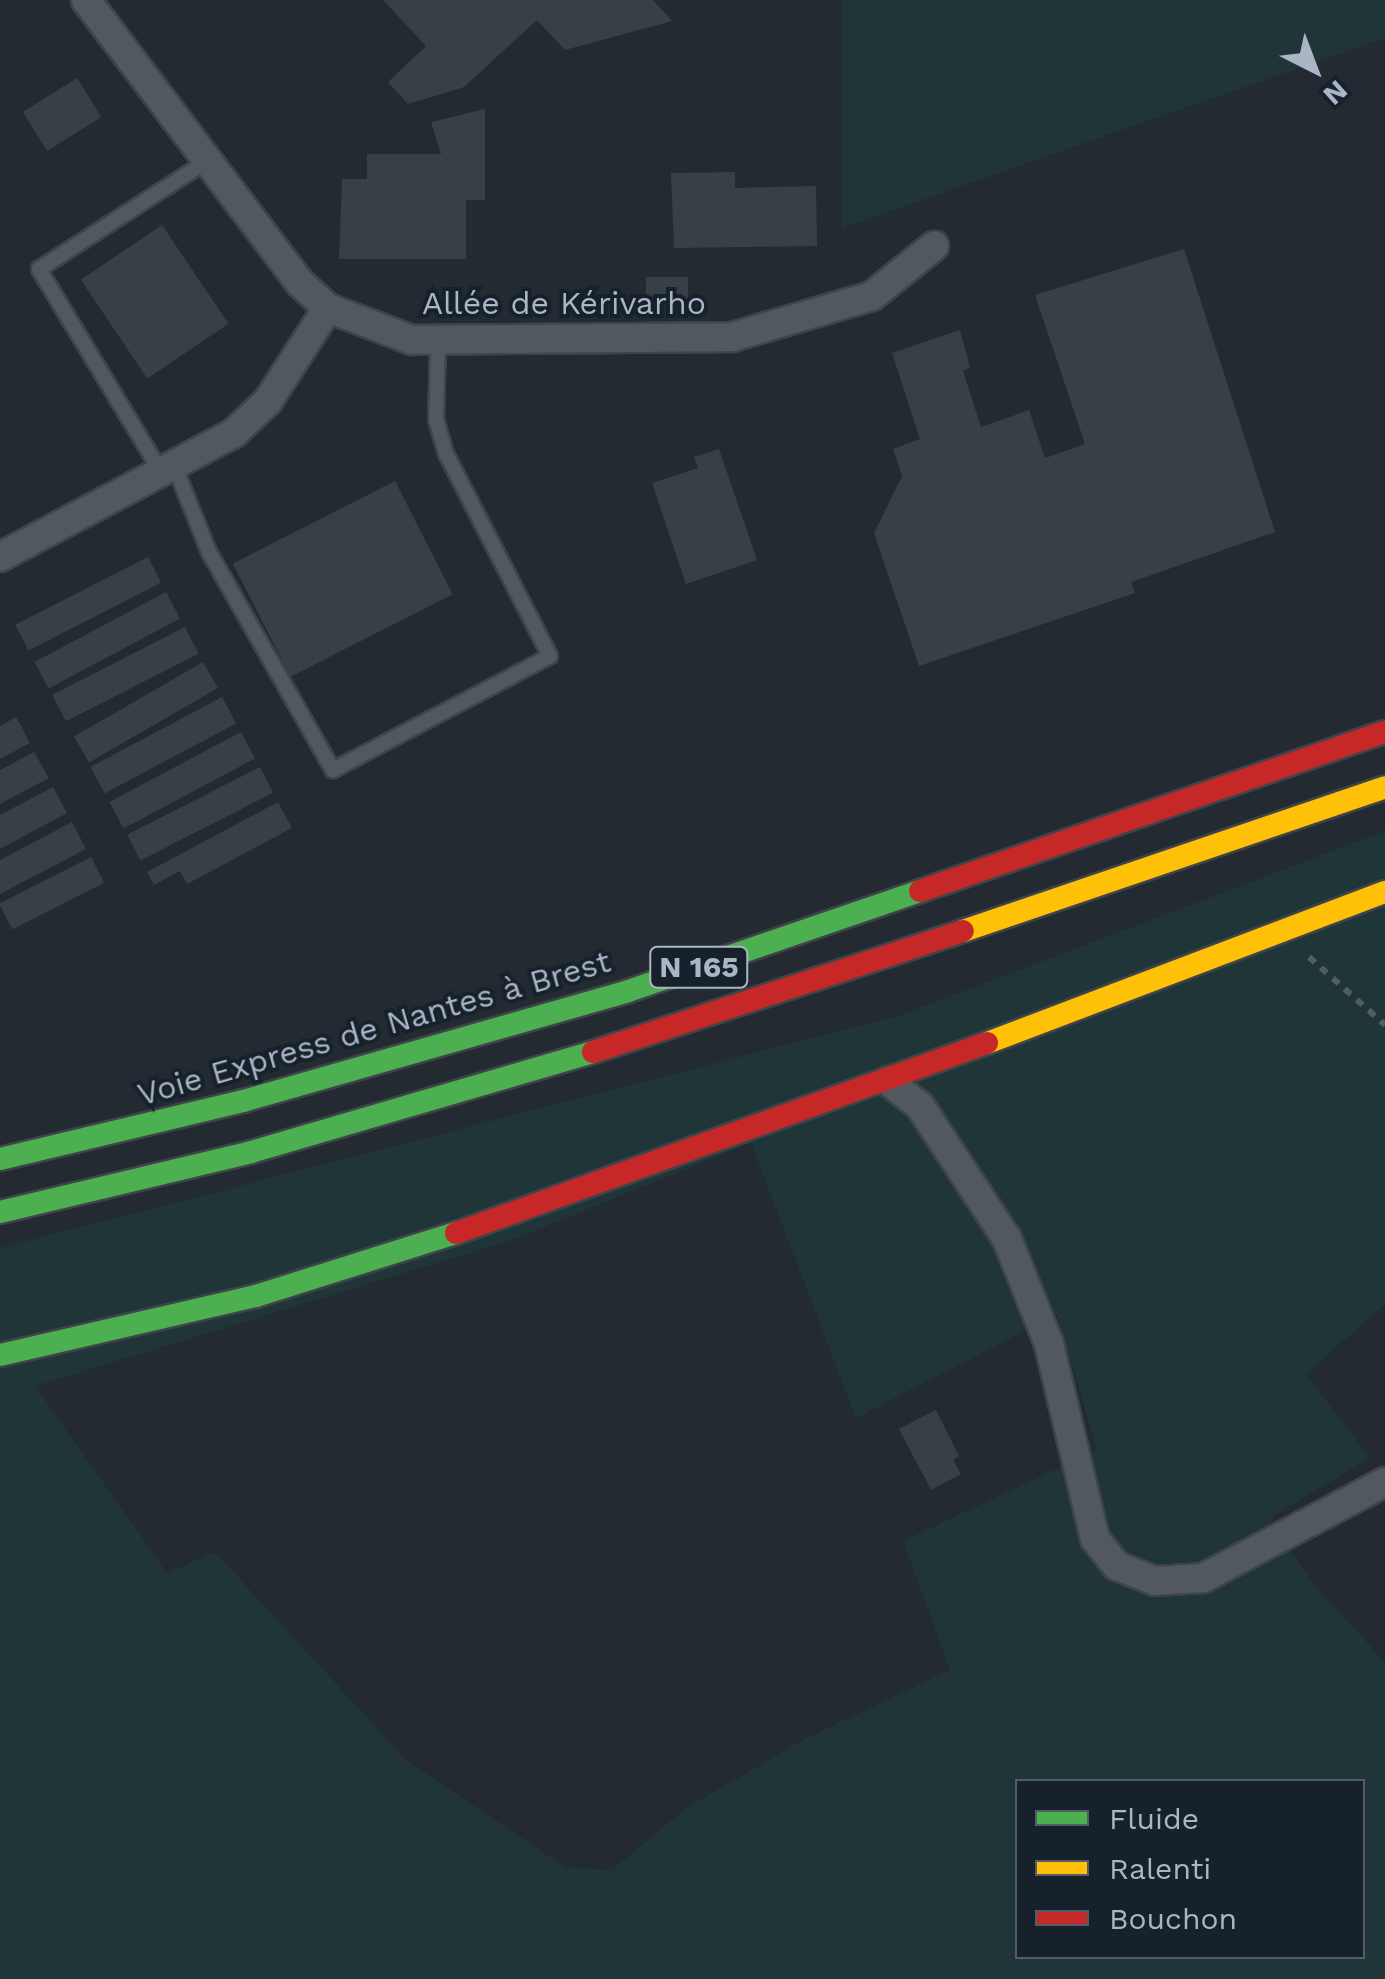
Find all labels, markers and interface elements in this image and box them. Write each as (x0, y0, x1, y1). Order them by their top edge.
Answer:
north arrow (1265, 20, 1365, 120)
text: N (1317, 73, 1354, 112)
street label: Allée de Kérivarho (422, 284, 706, 322)
street label: Voie Express de Nantes à Brest (133, 942, 615, 1114)
road number: N 165 (649, 942, 749, 992)
legend (1015, 1779, 1365, 1959)
text: Fluide (1109, 1801, 1199, 1836)
text: Ralenti (1109, 1851, 1211, 1886)
text: Bouchon (1109, 1901, 1237, 1936)

